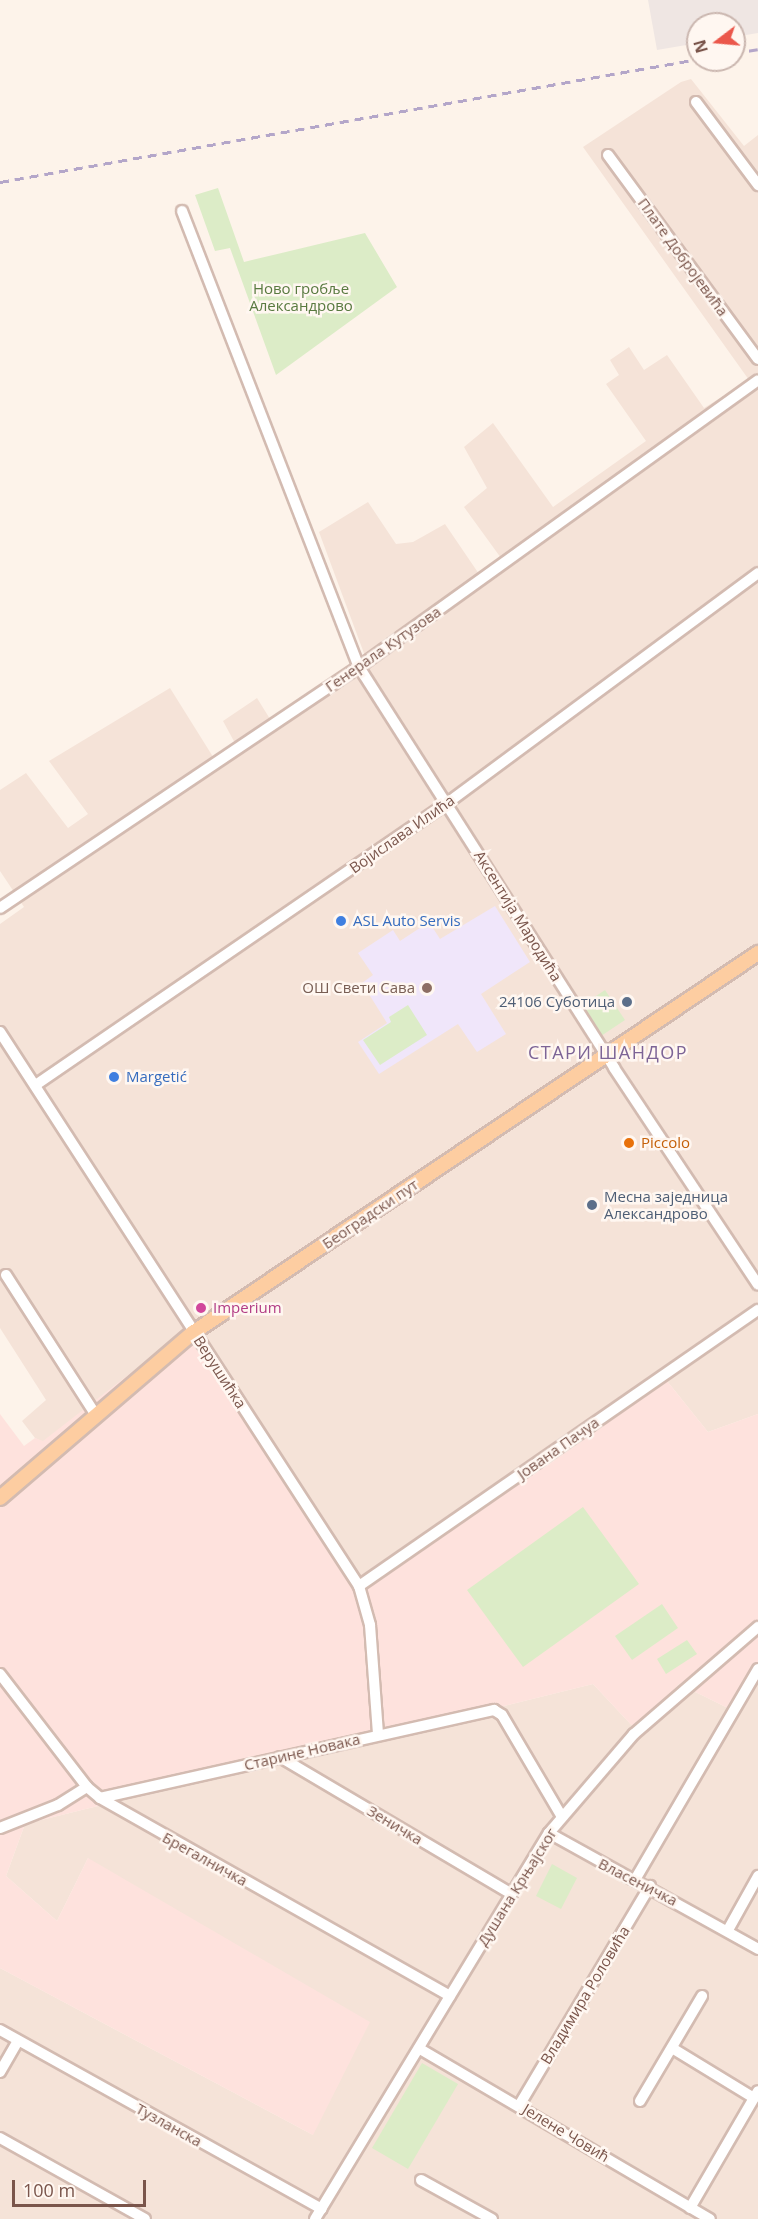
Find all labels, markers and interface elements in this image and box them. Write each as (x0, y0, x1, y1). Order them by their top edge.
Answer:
north arrow (686, 12, 746, 72)
text: N (688, 37, 713, 56)
street label: Плате Добројевића (634, 194, 732, 320)
park label: Ново гробље Александрово (249, 279, 353, 314)
street label: Генерала Кутузова (322, 602, 444, 696)
street label: Војислава Илића (346, 791, 458, 877)
street label: Аксентија Мародића (470, 847, 566, 985)
place label: ASL Auto Servis (353, 912, 461, 930)
marker: ASL Auto Servis (334, 914, 348, 928)
place label: ОШ Свети Сава (302, 979, 415, 997)
marker: ОШ Свети Сава (420, 981, 434, 995)
place label: 24106 Суботица (499, 993, 615, 1011)
marker: 24106 Суботица (620, 995, 634, 1009)
district label: СТАРИ ШАНДОР (528, 1041, 688, 1063)
place label: Margetić (126, 1068, 187, 1086)
marker: Margetić (107, 1070, 121, 1084)
place label: Piccolo (641, 1134, 690, 1152)
marker: Piccolo (622, 1136, 636, 1150)
street label: Београдски пут (319, 1175, 421, 1253)
place label: Месна заједница Александрово (604, 1187, 728, 1222)
marker: Месна заједница Александрово (585, 1198, 599, 1212)
place label: Imperium (213, 1299, 282, 1317)
marker: Imperium (194, 1301, 208, 1315)
street label: Верушићка (190, 1332, 250, 1412)
street label: Јована Пачуа (514, 1413, 602, 1483)
street label: Старине Новака (242, 1730, 362, 1774)
street label: Зеничка (364, 1801, 426, 1849)
street label: Душана Крњајског (473, 1825, 561, 1949)
street label: Брегалничка (159, 1828, 251, 1890)
street label: Власеничка (595, 1854, 681, 1910)
street label: Владимира Роловића (537, 1923, 633, 2067)
street label: Тузланска (133, 2100, 205, 2150)
street label: Јелене Човић (519, 2100, 613, 2166)
scale bar (15, 2168, 148, 2206)
text: 100 m (23, 2178, 75, 2202)

